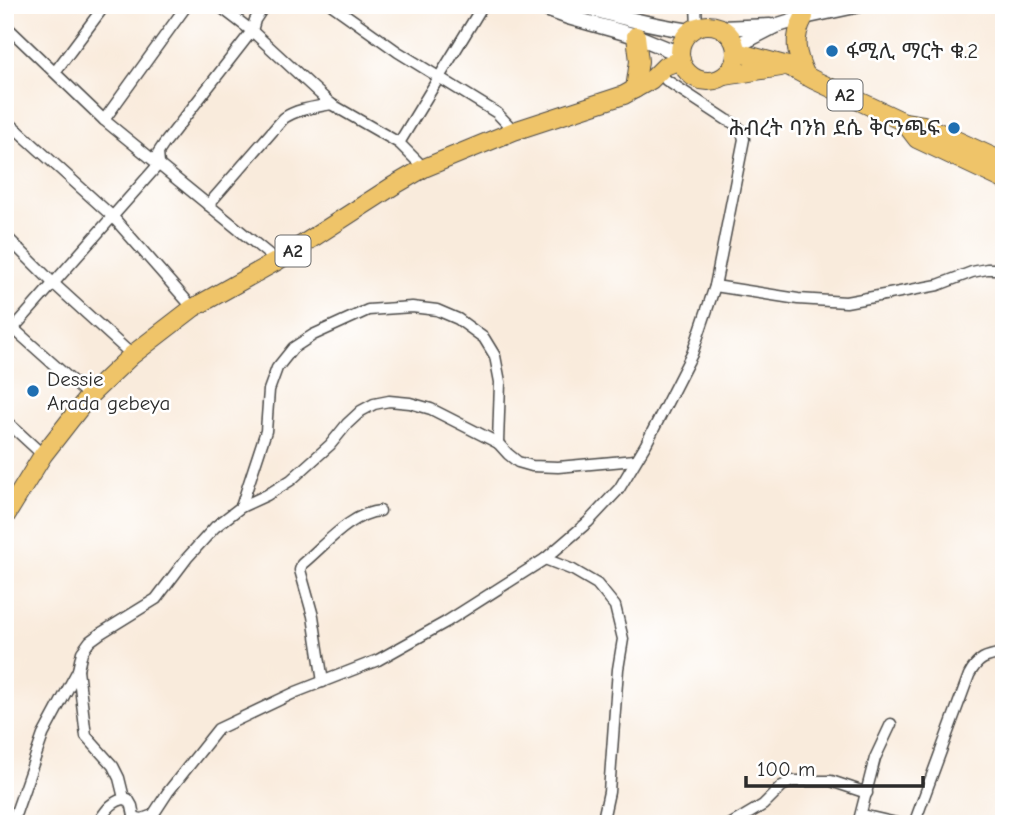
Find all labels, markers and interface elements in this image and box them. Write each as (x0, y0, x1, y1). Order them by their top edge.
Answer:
place label: ፋሚሊ ማርት ቁ.2 (846, 39, 978, 63)
marker: ፋሚሊ ማርት ቁ.2 (824, 43, 840, 59)
road number: A2 (828, 80, 862, 110)
place label: ሕብረት ባንክ ደሴ ቅርንጫፍ (729, 116, 940, 140)
marker: ሕብረት ባንክ ደሴ ቅርንጫፍ (946, 120, 962, 136)
road number: A2 (276, 235, 310, 266)
place label: Dessie Arada gebeya (47, 367, 170, 415)
marker: Dessie Arada gebeya (25, 383, 41, 399)
scale bar (746, 745, 923, 789)
text: 100 m (757, 757, 815, 781)

